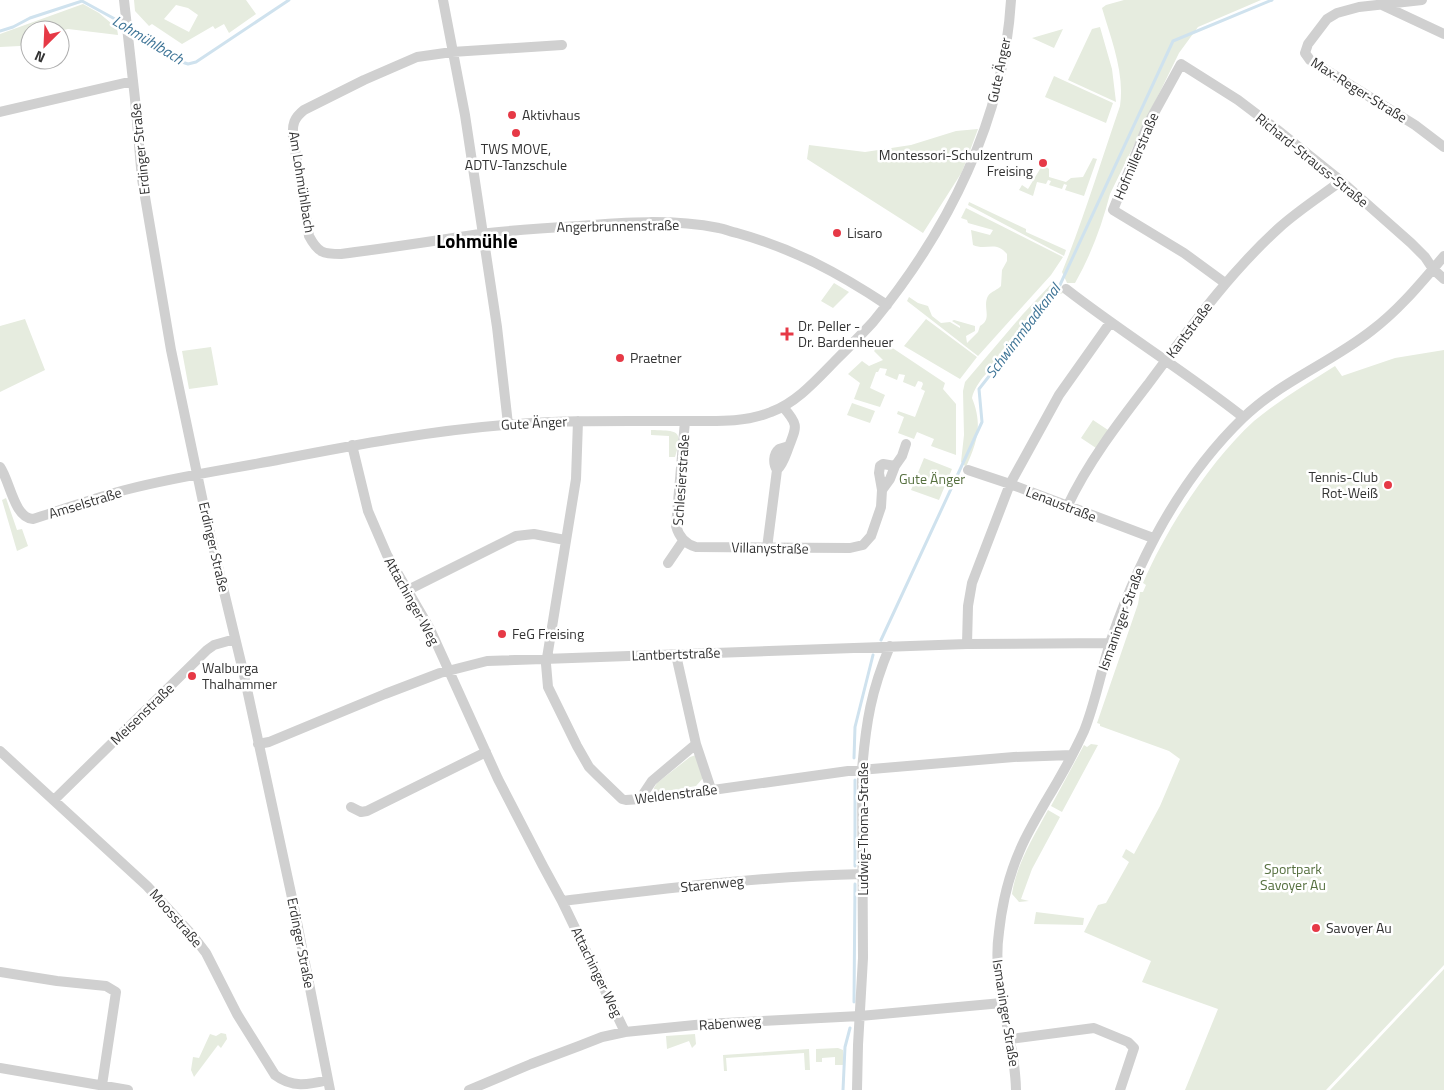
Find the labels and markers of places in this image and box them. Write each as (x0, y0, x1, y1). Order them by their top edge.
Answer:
place label: Aktivhaus (522, 104, 580, 125)
marker: Aktivhaus (506, 109, 518, 121)
marker: TWS MOVE, ADTV-Tanzschule (510, 127, 522, 139)
place label: TWS MOVE, ADTV-Tanzschule (465, 138, 567, 175)
place label: Montessori-Schulzentrum Freising (879, 144, 1033, 181)
marker: Montessori-Schulzentrum Freising (1037, 157, 1049, 169)
place label: Lisaro (847, 222, 882, 243)
marker: Lisaro (831, 227, 843, 239)
place label: Dr. Peller - Dr. Bardenheuer (798, 315, 894, 352)
marker: Dr. Peller - Dr. Bardenheuer (780, 327, 794, 341)
place label: Praetner (630, 347, 682, 368)
marker: Praetner (614, 352, 626, 364)
place label: Tennis-Club Rot-Weiß (1309, 466, 1378, 503)
marker: Tennis-Club Rot-Weiß (1382, 479, 1394, 491)
place label: FeG Freising (512, 623, 584, 644)
marker: FeG Freising (496, 628, 508, 640)
place label: Walburga Thalhammer (202, 657, 277, 694)
marker: Walburga Thalhammer (186, 670, 198, 682)
place label: Savoyer Au (1326, 917, 1392, 938)
marker: Savoyer Au (1310, 922, 1322, 934)

